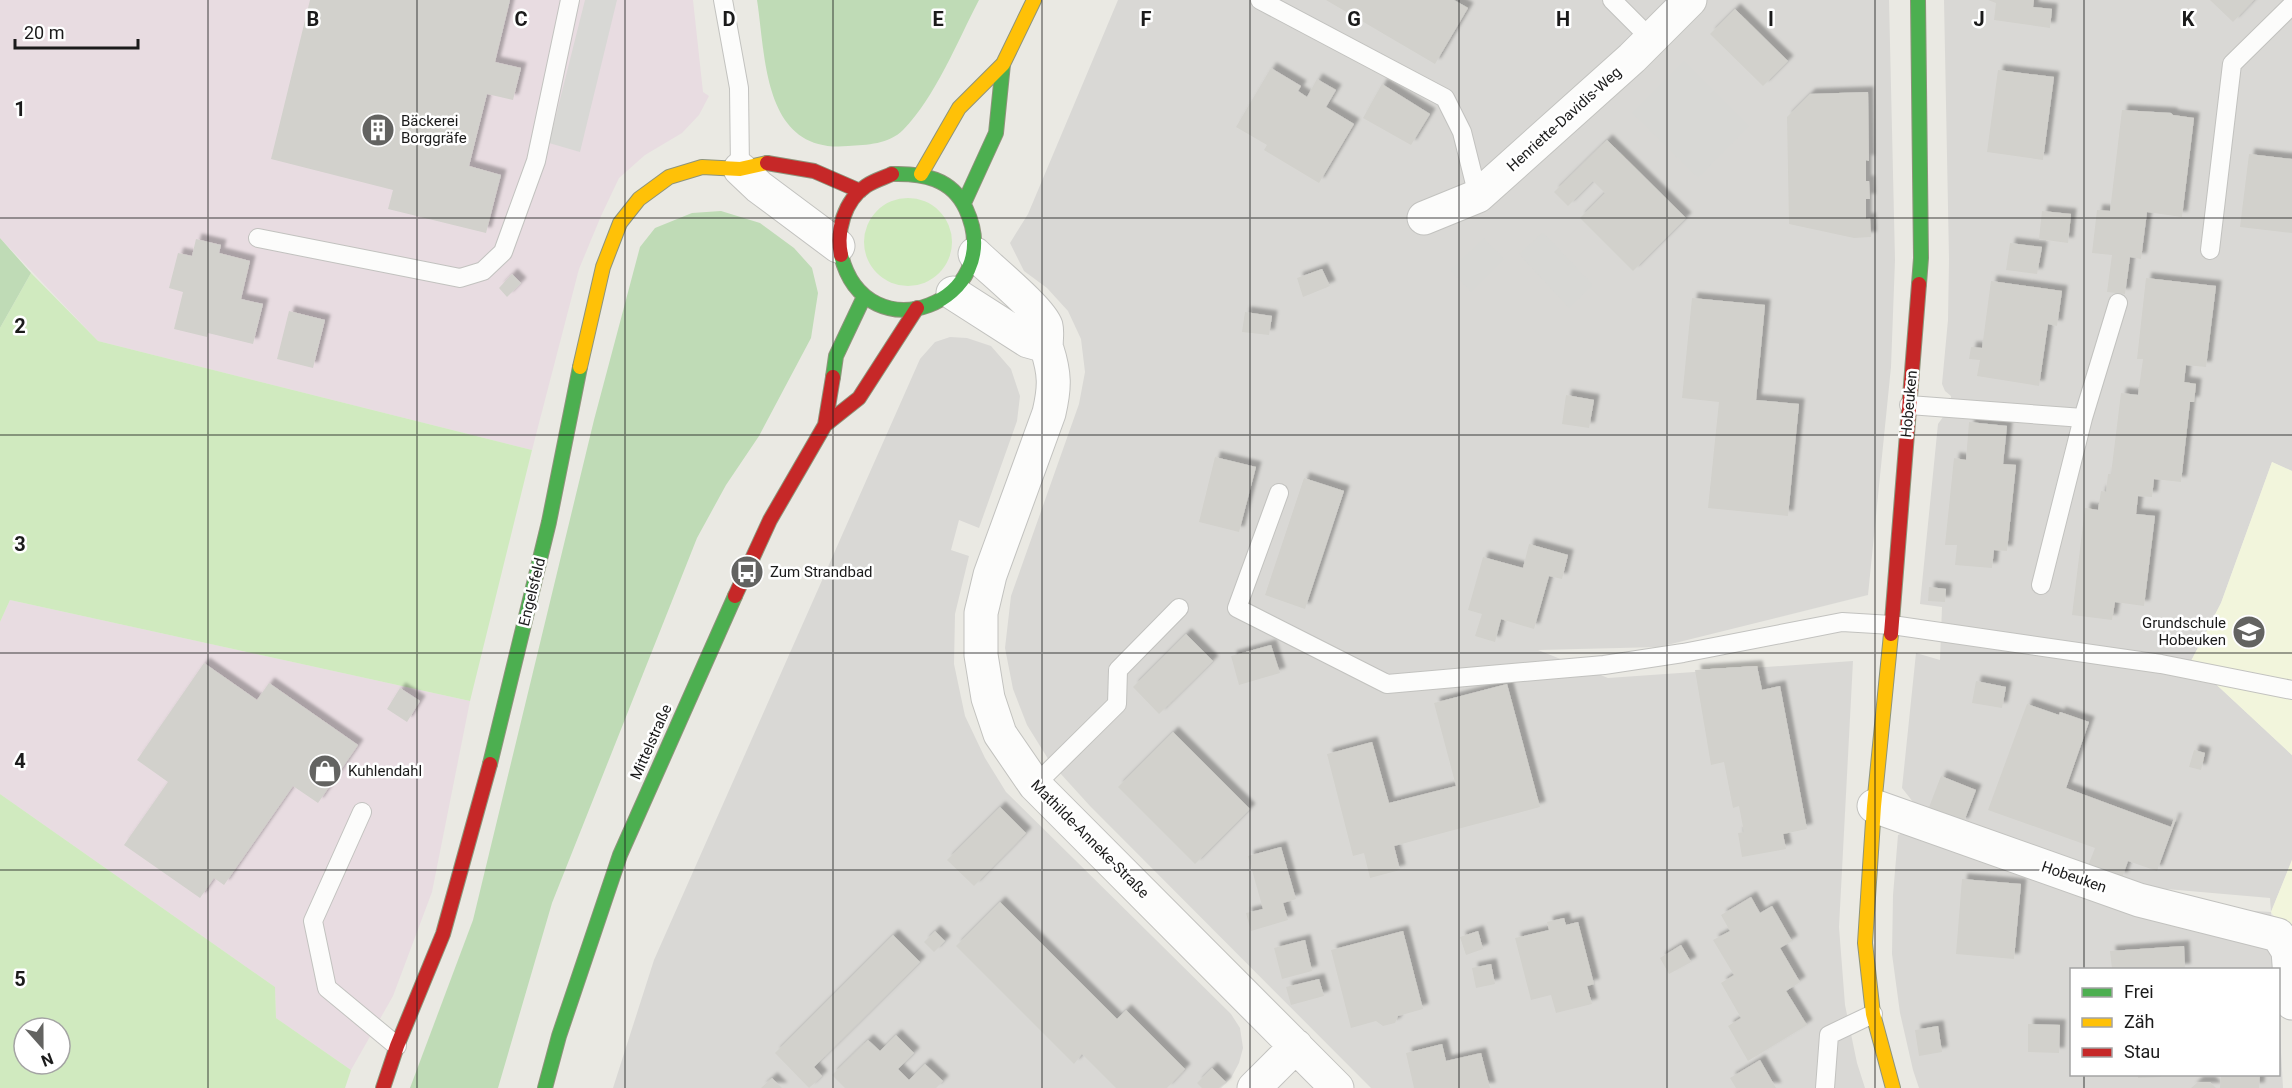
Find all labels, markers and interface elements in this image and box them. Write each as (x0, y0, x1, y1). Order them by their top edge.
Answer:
text: B (307, 7, 319, 31)
text: C (514, 7, 528, 31)
text: D (723, 7, 736, 31)
text: E (932, 7, 944, 31)
text: F (1141, 7, 1152, 31)
text: G (1347, 7, 1361, 31)
text: H (1556, 7, 1570, 31)
text: I (1768, 7, 1774, 31)
text: J (1973, 7, 1985, 31)
text: K (2182, 7, 2195, 31)
scale bar (15, 12, 138, 50)
text: 20 m (24, 22, 64, 43)
street label: Henriette-Davidis-Weg (1503, 63, 1625, 175)
text: 1 (14, 97, 26, 121)
building icon: Bäckerei Borggräfe (360, 112, 396, 148)
place label: Bäckerei Borggräfe (401, 112, 467, 147)
text: 2 (14, 314, 26, 338)
street label: Hobeuken (1897, 370, 1921, 438)
text: 3 (14, 532, 26, 556)
bus stop icon: Zum Strandbad (729, 554, 765, 590)
street label: Engelsfeld (515, 556, 549, 628)
place label: Zum Strandbad (770, 563, 873, 581)
place label: Grundschule Hobeuken (2142, 614, 2226, 649)
school or university icon: Grundschule Hobeuken (2231, 614, 2267, 650)
street label: Mittelstraße (626, 701, 676, 782)
text: 4 (14, 749, 26, 773)
shop icon: Kuhlendahl (307, 753, 343, 789)
place label: Kuhlendahl (348, 762, 422, 780)
street label: Mathilde-Anneke-Straße (1027, 776, 1153, 902)
street label: Hobeuken (2039, 857, 2109, 897)
text: 5 (14, 967, 26, 991)
legend (2070, 968, 2280, 1076)
text: Frei (2124, 981, 2154, 1002)
text: Zäh (2124, 1011, 2155, 1032)
north arrow (12, 1016, 72, 1076)
text: Stau (2124, 1041, 2160, 1062)
text: N (39, 1049, 56, 1070)

